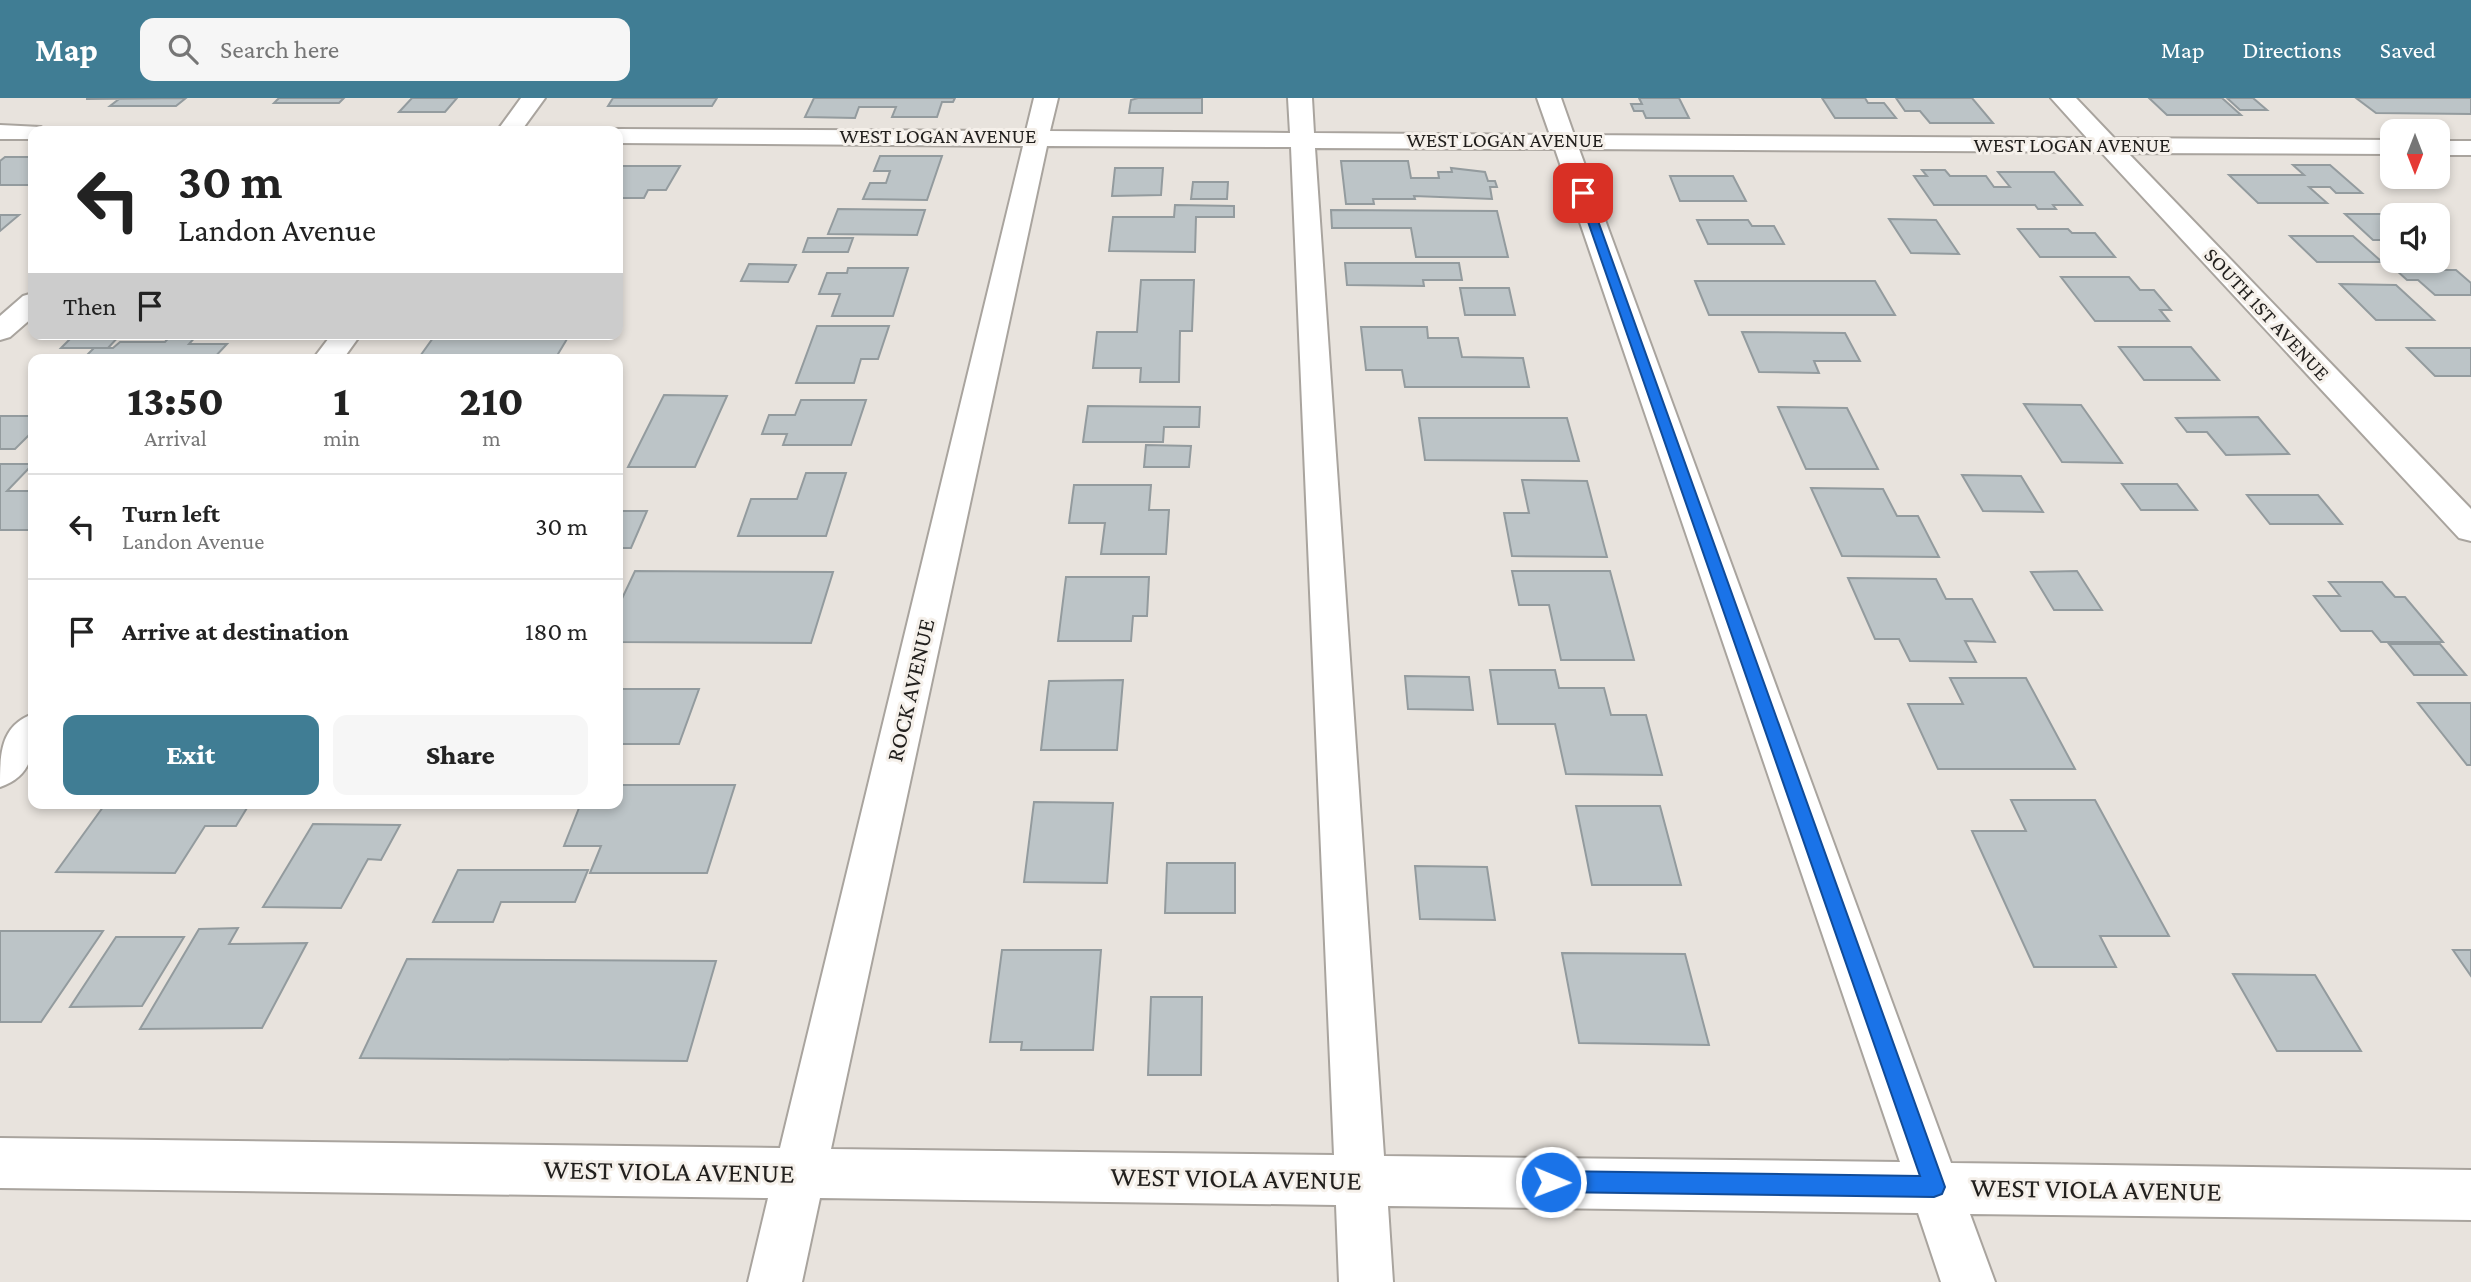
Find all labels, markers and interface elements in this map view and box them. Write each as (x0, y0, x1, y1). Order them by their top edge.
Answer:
search box (140, 18, 630, 81)
icon: search (164, 30, 202, 68)
text: Map (35, 31, 98, 68)
text: Search here (220, 35, 339, 64)
text: Map (2161, 36, 2205, 63)
text: Directions (2243, 36, 2342, 63)
text: Saved (2380, 36, 2436, 63)
north arrow (2380, 119, 2450, 189)
map controls (2380, 119, 2450, 273)
street label: WEST LOGAN AVENUE (840, 124, 1037, 148)
street label: WEST LOGAN AVENUE (1407, 128, 1604, 152)
street label: WEST LOGAN AVENUE (1974, 133, 2171, 157)
icon: left (63, 154, 154, 245)
text: 30 m (178, 154, 283, 209)
pin (1553, 163, 1613, 223)
icon: arrive (1564, 174, 1602, 212)
button: sound (2380, 203, 2450, 273)
text: Landon Avenue (178, 212, 376, 248)
street label: SOUTH 1ST AVENUE (2199, 243, 2335, 385)
icon: arrive (131, 287, 169, 325)
text: Then (63, 292, 117, 321)
text: 13:50 (127, 377, 224, 424)
text: 1 (333, 377, 350, 424)
text: 210 (459, 377, 524, 424)
text: Arrival (144, 425, 207, 451)
text: min (323, 425, 360, 451)
text: m (482, 425, 501, 451)
text: Turn left (122, 499, 220, 528)
icon: left (63, 508, 101, 546)
text: 30 m (535, 512, 588, 541)
text: Landon Avenue (122, 528, 264, 554)
icon: arrive (63, 613, 101, 651)
street label: ROCK AVENUE (880, 616, 940, 764)
text: Arrive at destination (122, 617, 349, 646)
text: 180 m (525, 617, 588, 646)
button: Exit (63, 715, 319, 795)
button: Share (333, 715, 588, 795)
position arrow (1514, 1145, 1588, 1219)
street label: WEST VIOLA AVENUE (543, 1153, 795, 1189)
street label: WEST VIOLA AVENUE (1110, 1160, 1362, 1196)
street label: WEST VIOLA AVENUE (1970, 1171, 2222, 1207)

